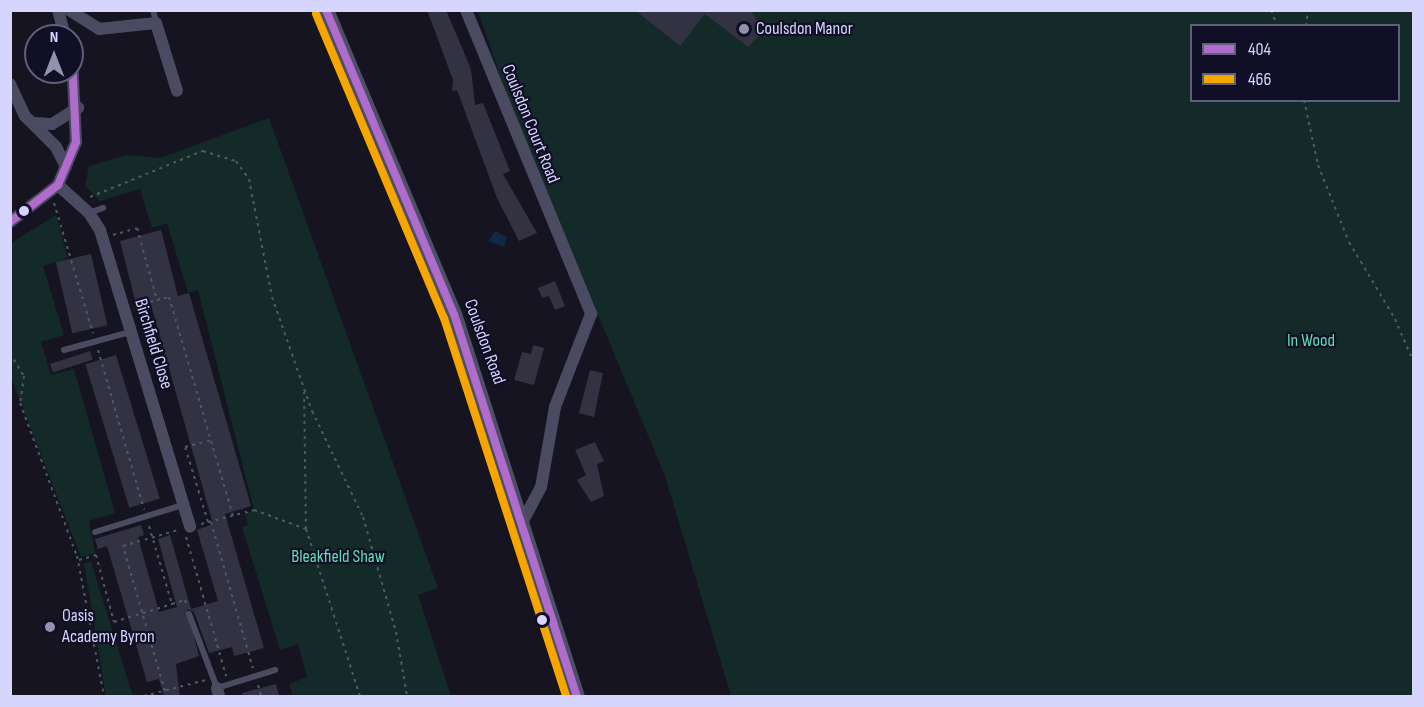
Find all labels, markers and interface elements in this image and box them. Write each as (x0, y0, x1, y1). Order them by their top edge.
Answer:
place label: Coulsdon Manor (756, 18, 853, 40)
marker: Coulsdon Manor (737, 22, 751, 36)
north arrow (24, 24, 84, 84)
legend (1190, 24, 1400, 102)
text: N (50, 28, 58, 47)
text: 404 (1248, 39, 1271, 60)
street label: Coulsdon Court Road (496, 61, 564, 187)
text: 466 (1248, 69, 1271, 90)
unlabelled marker (18, 205, 30, 217)
street label: Birchfield Close (129, 296, 177, 392)
street label: Coulsdon Road (459, 297, 509, 387)
park label: In Wood (1287, 330, 1335, 352)
park label: Bleakfield Shaw (291, 546, 385, 568)
place label: Oasis Academy Byron (62, 606, 155, 648)
unlabelled marker (536, 614, 548, 626)
marker: Oasis Academy Byron (43, 620, 57, 634)

